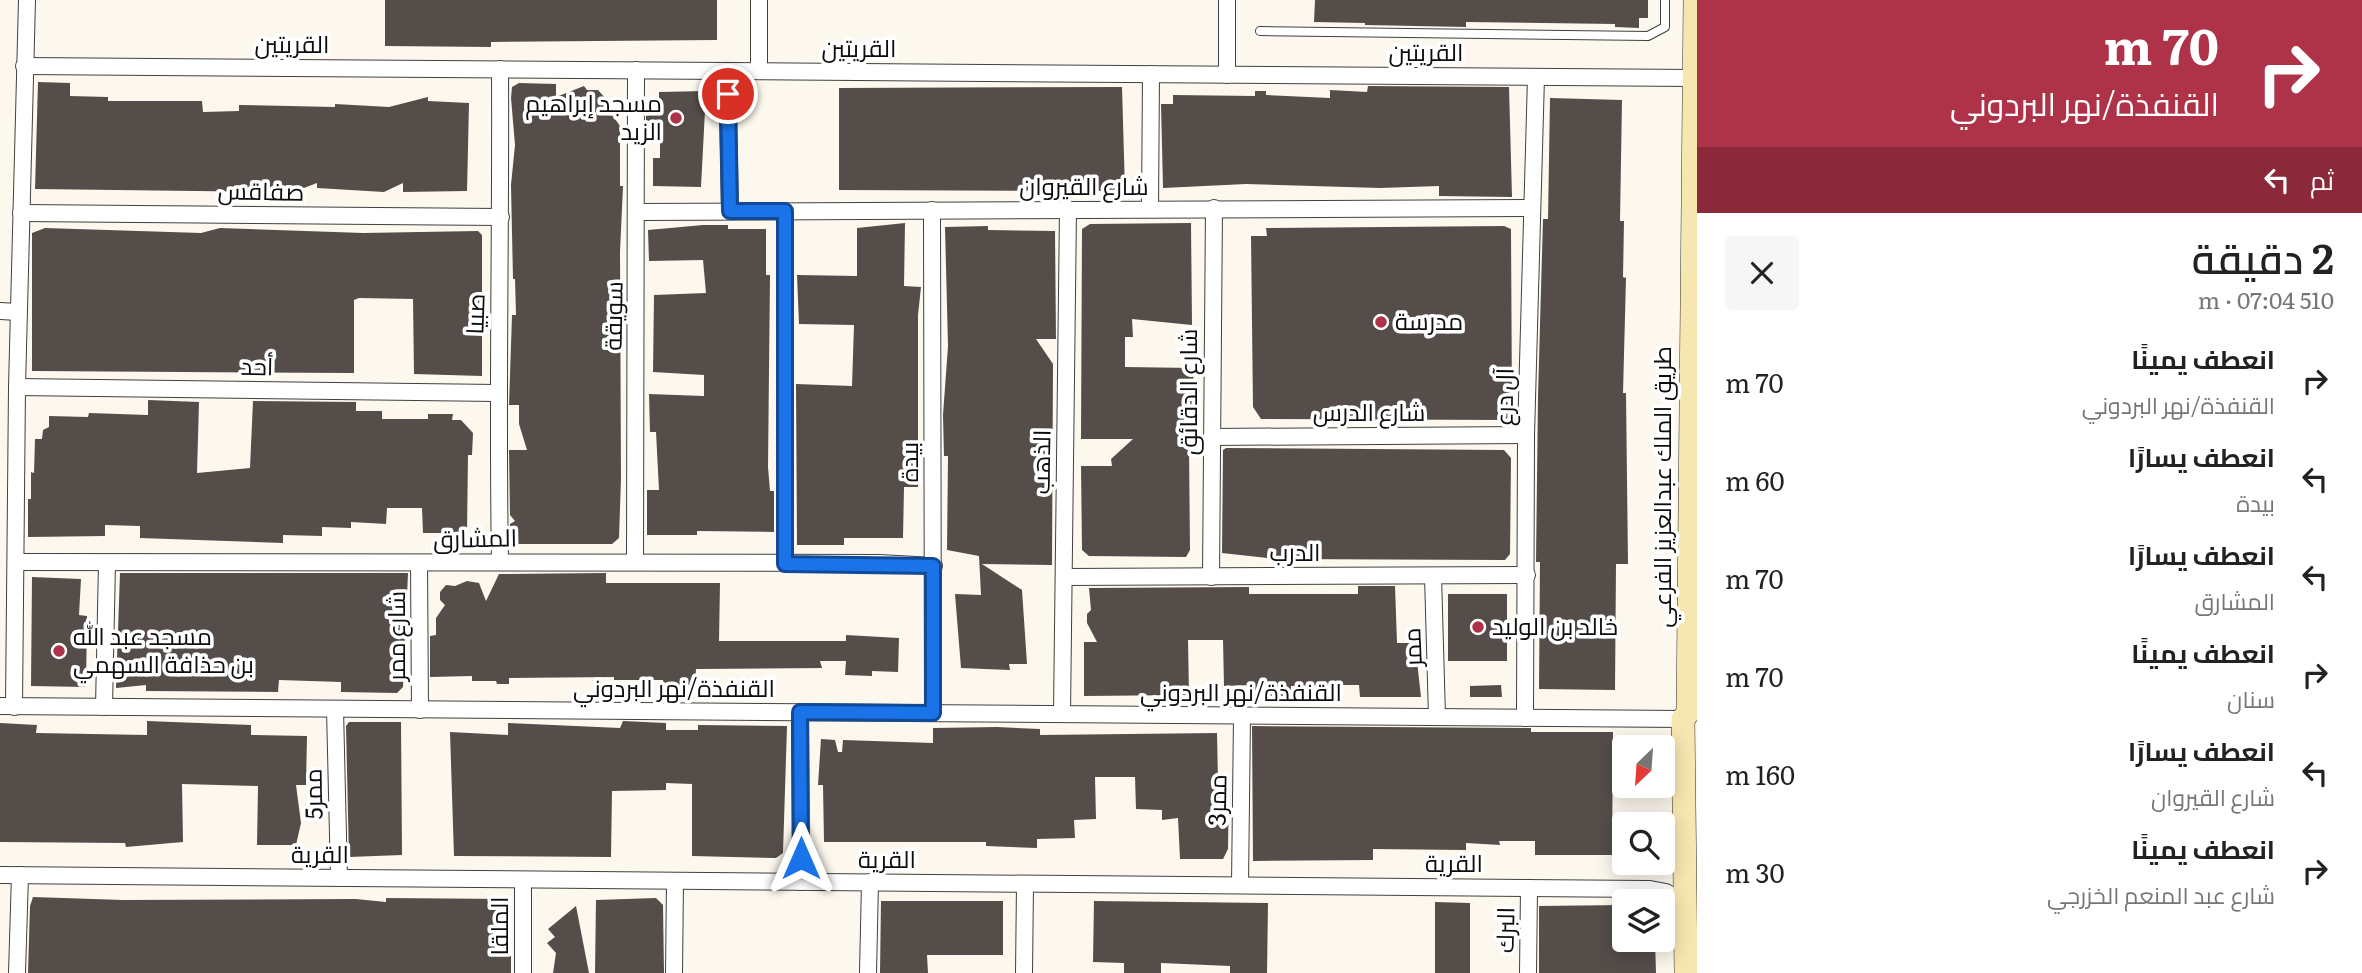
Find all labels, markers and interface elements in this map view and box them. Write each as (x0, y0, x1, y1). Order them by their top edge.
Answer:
text: 70 m (2104, 7, 2219, 80)
street label: القريتين (255, 25, 329, 60)
icon: right (2243, 28, 2334, 119)
street label: القريتين (822, 29, 896, 64)
street label: القريتين (1389, 33, 1463, 68)
pin (698, 64, 758, 124)
icon: arrive (709, 75, 747, 113)
text: القنفذة/نهر البردوني (1950, 78, 2219, 126)
place label: مسجد إبراهيم الزيد (525, 84, 662, 147)
marker: مسجد إبراهيم الزيد (668, 110, 684, 126)
text: ثم (2310, 159, 2334, 198)
icon: left (2258, 161, 2296, 199)
street label: شارع القيروان (1019, 167, 1149, 203)
street label: صفاقس (217, 171, 305, 208)
text: 2 دقيقة (2192, 225, 2334, 287)
button: close (1725, 236, 1799, 310)
street label: سويقة (593, 281, 630, 351)
text: 510 m · 07:04 (2198, 282, 2334, 316)
street label: صبيا (455, 293, 492, 335)
place label: مدرسة (1395, 302, 1463, 337)
marker: مدرسة (1373, 314, 1389, 330)
street label: شارع الدقائق (1169, 329, 1205, 455)
text: انعطف يمينًا (2131, 338, 2275, 377)
street label: طريق الملك عبدالعزيز الفرعي (1643, 346, 1682, 628)
street label: أحد (240, 347, 274, 382)
text: 70 m (1725, 362, 1784, 401)
icon: right (2296, 362, 2334, 400)
street label: آل درع (1484, 367, 1522, 426)
text: القنفذة/نهر البردوني (2082, 387, 2275, 421)
street label: شارع الدرس (1313, 393, 1425, 429)
street label: الذهب (1021, 429, 1058, 495)
text: انعطف يسارًا (2128, 436, 2275, 475)
street label: بيدة (890, 442, 925, 482)
text: 60 m (1725, 460, 1784, 499)
icon: left (2296, 460, 2334, 498)
text: بيدة (2236, 485, 2275, 519)
street label: المشارق (433, 518, 517, 555)
street label: الدرب (1269, 533, 1321, 568)
text: انعطف يسارًا (2128, 534, 2275, 573)
text: 70 m (1725, 558, 1784, 597)
icon: left (2296, 558, 2334, 596)
text: المشارق (2195, 583, 2275, 617)
street label: شارع ممر (377, 591, 413, 683)
place label: خالد بن الوليد (1492, 607, 1618, 642)
place label: مسجد عبد الله بن حذافة السهمي (73, 617, 254, 684)
marker: خالد بن الوليد (1470, 619, 1486, 635)
street label: ممر (1392, 627, 1429, 669)
text: انعطف يمينًا (2131, 632, 2275, 671)
marker: مسجد عبد الله بن حذافة السهمي (51, 643, 67, 659)
text: 70 m (1725, 656, 1784, 695)
icon: right (2296, 656, 2334, 694)
street label: القنفذة/نهر البردوني (573, 669, 775, 708)
street label: القنفذة/نهر البردوني (1140, 673, 1342, 712)
text: سنان (2227, 681, 2275, 715)
text: انعطف يسارًا (2128, 730, 2275, 769)
north arrow (1612, 735, 1675, 798)
map controls (1612, 735, 1675, 952)
text: 160 m (1725, 754, 1795, 793)
icon: left (2296, 754, 2334, 792)
street label: ممر5 (294, 768, 329, 820)
street label: ممر3 (1198, 774, 1233, 826)
text: شارع القيروان (2151, 779, 2275, 813)
button: search (1612, 812, 1675, 875)
position arrow (764, 821, 838, 895)
text: انعطف يمينًا (2131, 828, 2275, 867)
street label: القرية (291, 835, 349, 870)
street label: القرية (858, 840, 916, 875)
street label: القرية (1425, 844, 1483, 879)
text: 30 m (1725, 852, 1785, 891)
icon: right (2296, 852, 2334, 890)
text: شارع عبد المنعم الخزرجي (2047, 877, 2275, 911)
button: layers (1612, 889, 1675, 952)
street label: الملقا (480, 896, 515, 956)
street label: البرك (1486, 907, 1521, 953)

